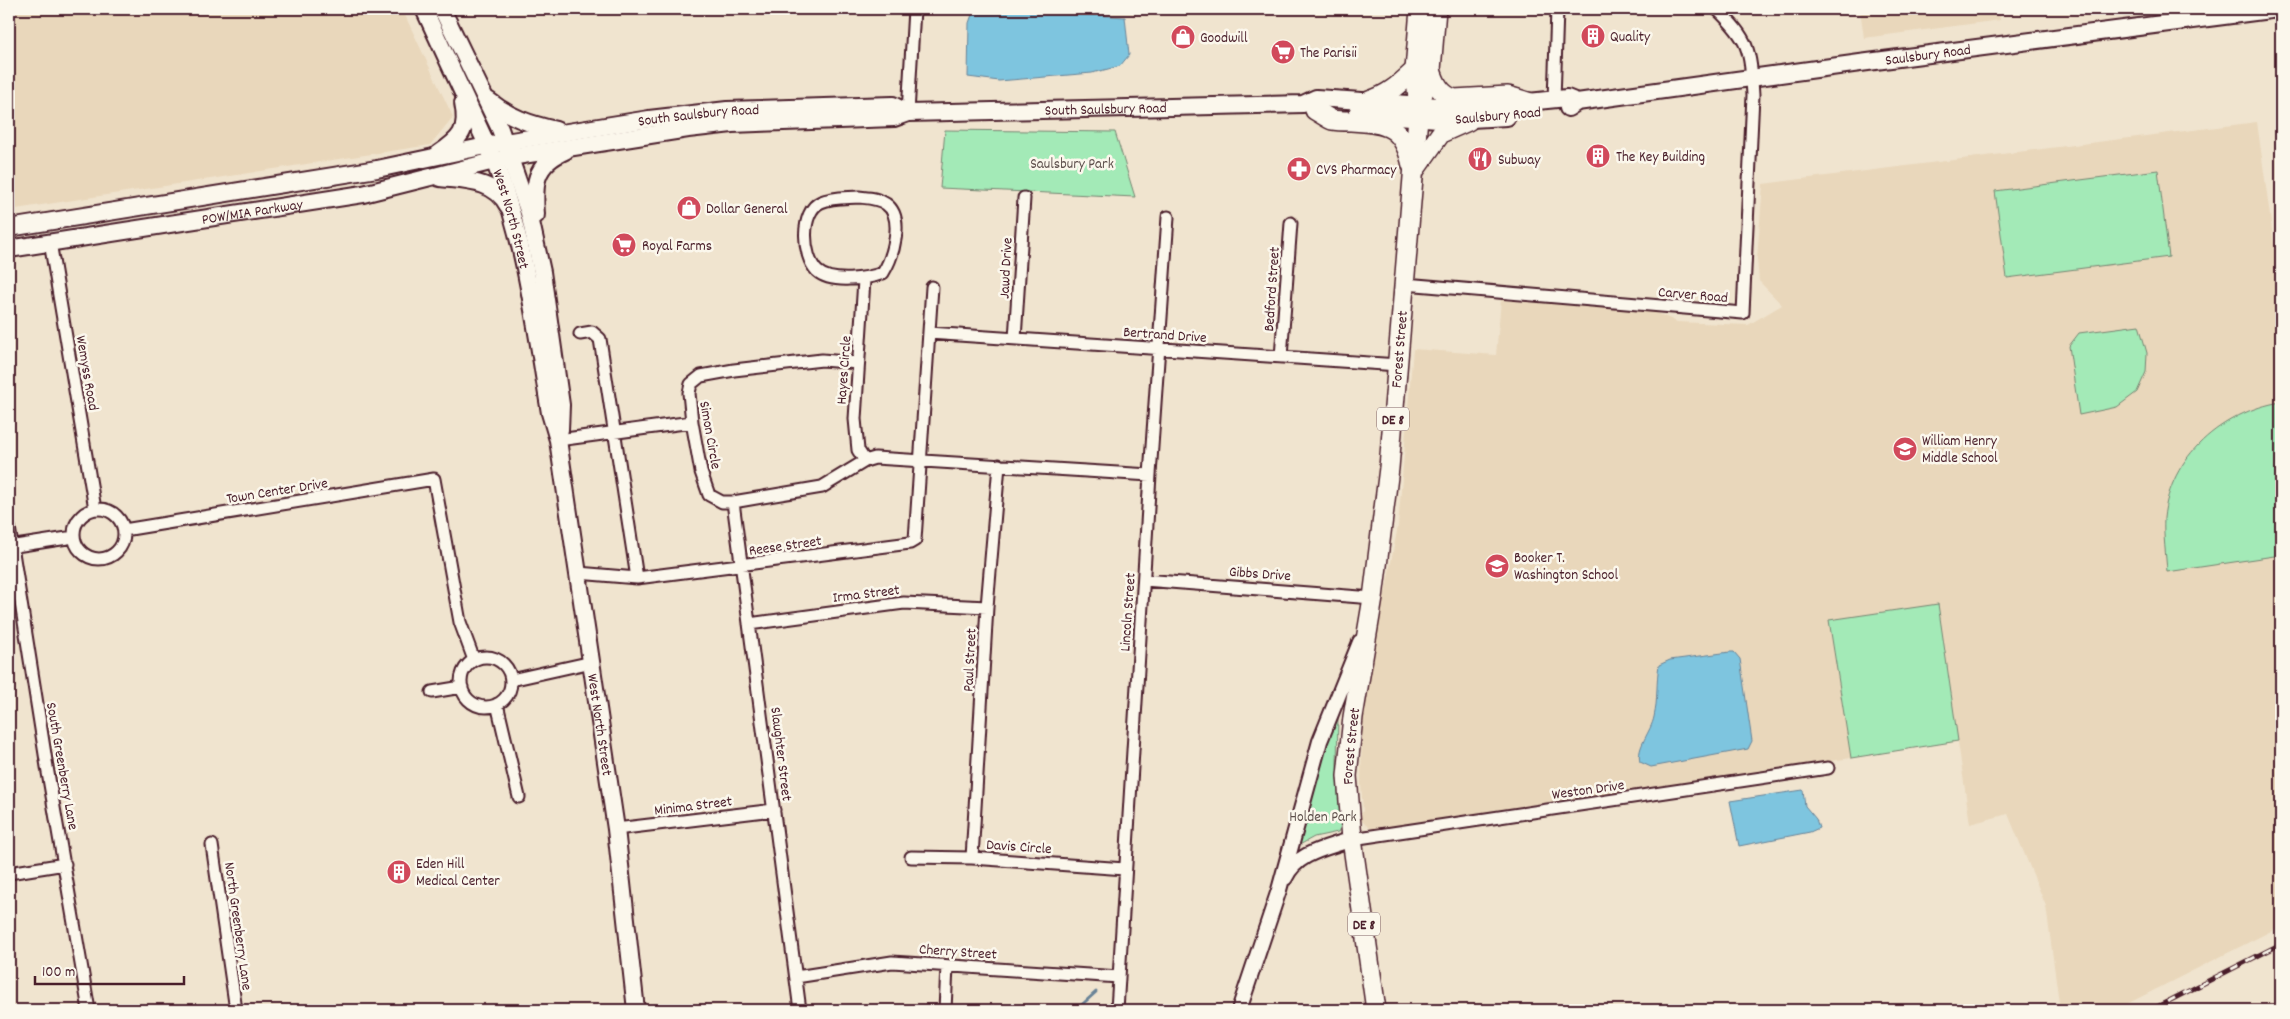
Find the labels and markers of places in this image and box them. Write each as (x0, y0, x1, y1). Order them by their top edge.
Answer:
building icon: Quality (1580, 23, 1606, 49)
shop icon: Goodwill (1170, 24, 1196, 50)
place label: Quality (1610, 27, 1651, 49)
place label: Goodwill (1200, 28, 1248, 50)
supermarket icon: The Parisii (1270, 39, 1296, 65)
place label: The Parisii (1300, 43, 1357, 65)
building icon: The Key Building (1585, 143, 1611, 169)
restaurant icon: Subway (1467, 146, 1493, 172)
place label: The Key Building (1616, 147, 1705, 169)
place label: Subway (1498, 150, 1541, 172)
pharmacy icon: CVS Pharmacy (1286, 156, 1312, 182)
place label: CVS Pharmacy (1316, 160, 1397, 182)
shop icon: Dollar General (676, 195, 702, 221)
place label: Dollar General (706, 199, 788, 221)
supermarket icon: Royal Farms (611, 232, 637, 258)
place label: Royal Farms (642, 236, 712, 258)
place label: William Henry Middle School (1922, 431, 1998, 470)
school or university icon: William Henry Middle School (1892, 436, 1918, 462)
place label: Booker T. Washington School (1514, 548, 1619, 587)
school or university icon: Booker T. Washington School (1484, 553, 1510, 579)
place label: Eden Hill Medical Center (416, 854, 500, 893)
building icon: Eden Hill Medical Center (386, 859, 412, 885)

